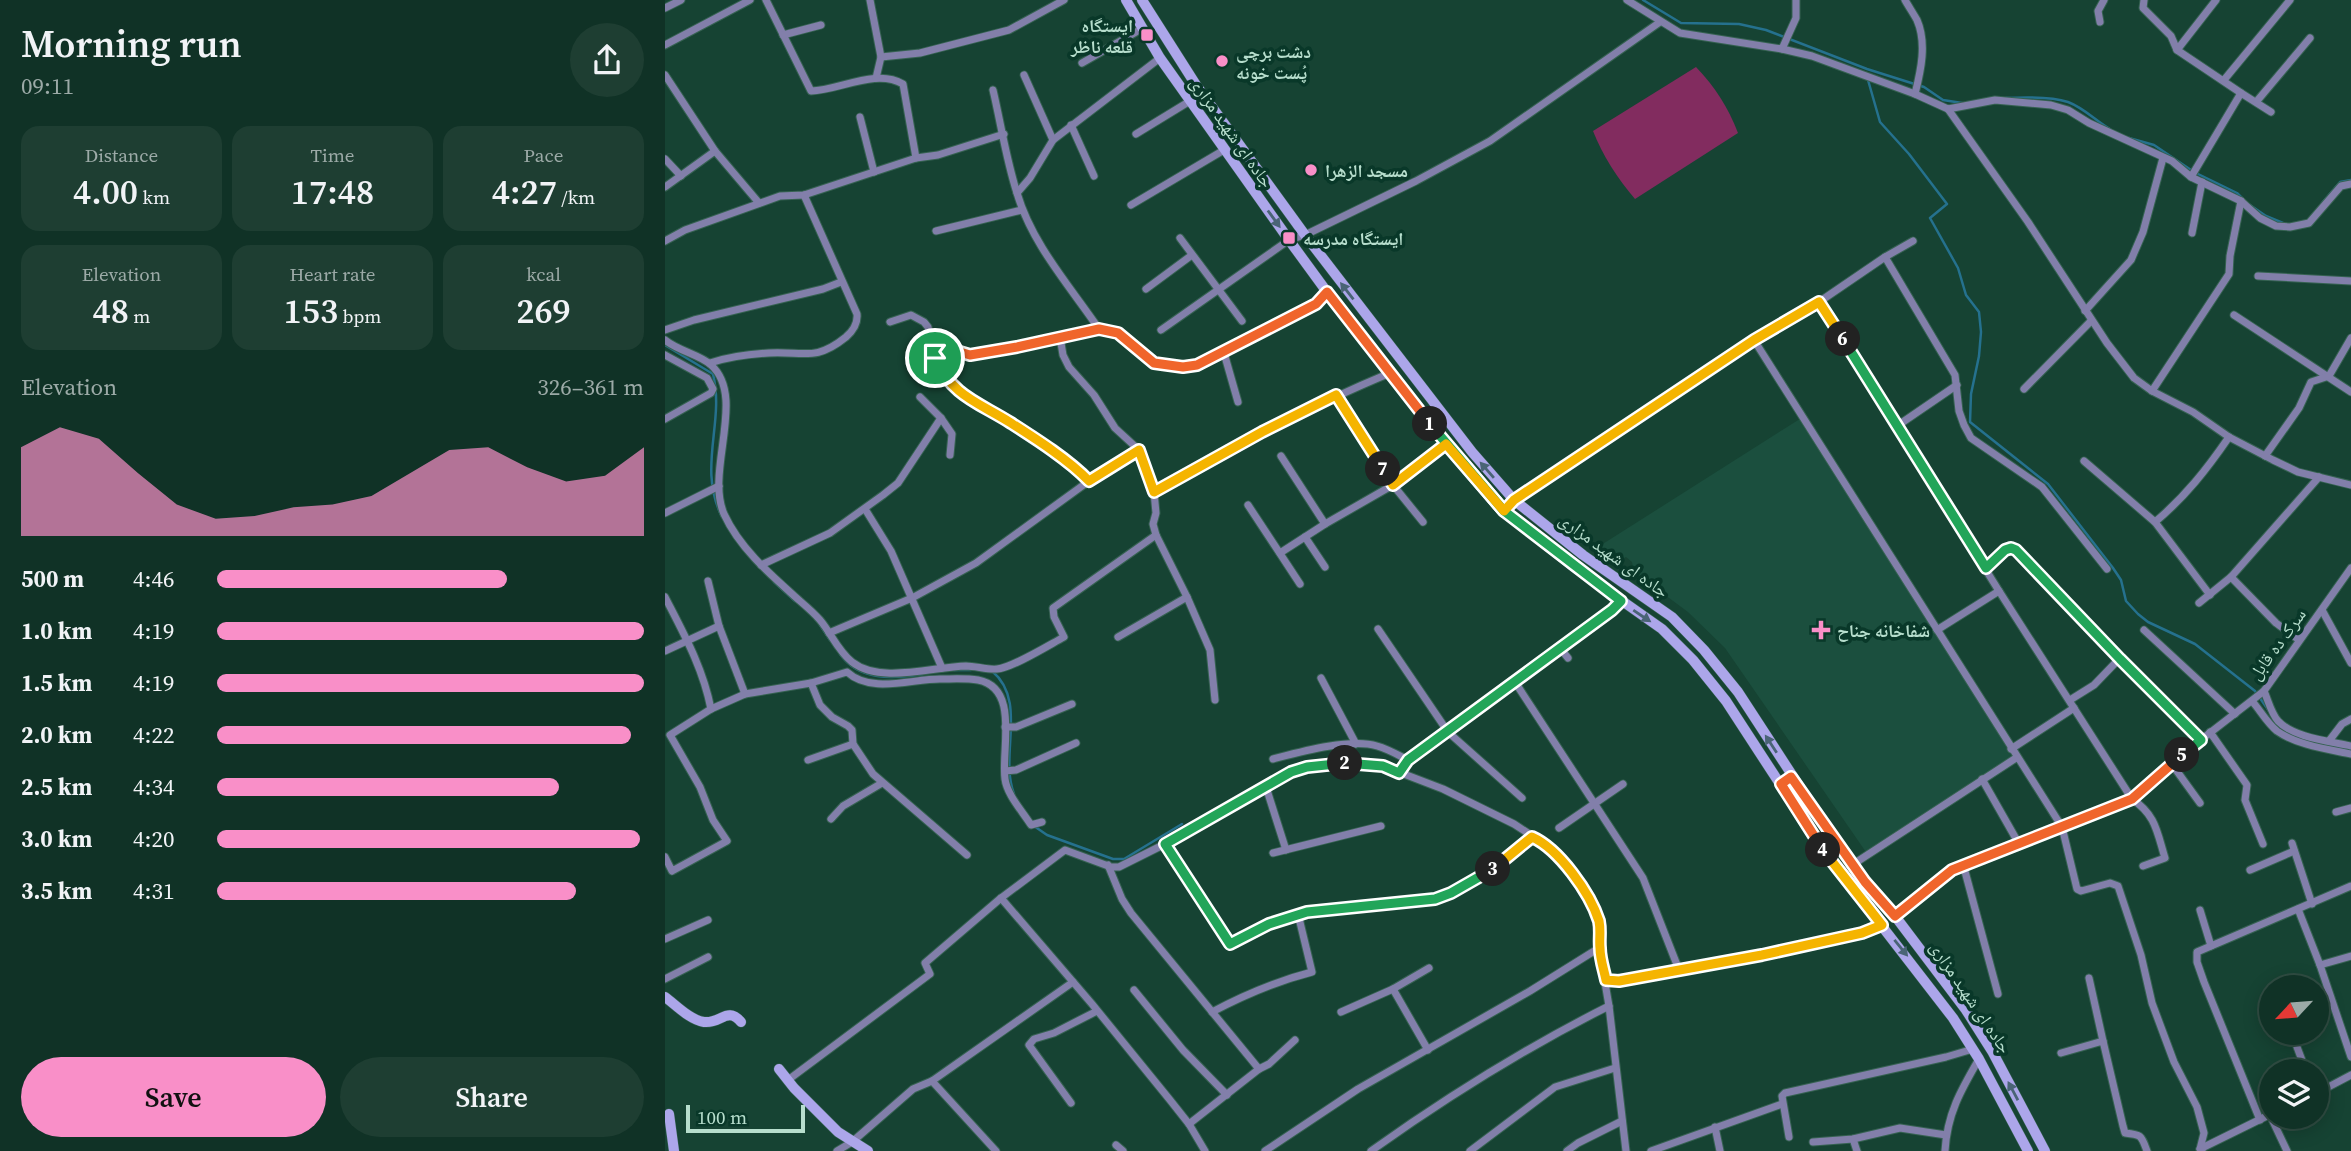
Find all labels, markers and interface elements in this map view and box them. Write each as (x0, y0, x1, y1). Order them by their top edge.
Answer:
place label: ایستگاه قلعه ناظر (1070, 13, 1133, 59)
text: Morning run (21, 18, 242, 70)
button: share (570, 23, 644, 97)
marker: ایستگاه قلعه ناظر (1139, 27, 1155, 43)
place label: دشت برچی پُست خونه (1236, 39, 1311, 85)
marker: دشت برچی پُست خونه (1214, 53, 1230, 69)
text: 09:11 (21, 70, 74, 102)
street label: جاده ای شهید مزاری (1184, 71, 1280, 193)
text: Distance (85, 142, 158, 168)
text: Time (311, 142, 354, 168)
text: Pace (524, 142, 563, 168)
place label: مسجد الزهرا (1325, 158, 1408, 183)
marker: مسجد الزهرا (1303, 162, 1319, 178)
text: 4.00 (73, 168, 138, 216)
text: 17:48 (291, 168, 374, 216)
text: 4:27 (492, 168, 557, 216)
text: km (138, 184, 170, 210)
text: /km (557, 184, 595, 210)
one-way arrow (1266, 210, 1280, 228)
place label: ایستگاه مدرسه (1303, 226, 1403, 251)
marker: ایستگاه مدرسه (1281, 230, 1297, 246)
text: Elevation (82, 261, 161, 287)
text: Heart rate (289, 261, 376, 287)
text: kcal (526, 261, 561, 287)
one-way arrow (1339, 282, 1354, 300)
text: 48 (93, 287, 129, 335)
text: 153 (283, 287, 338, 335)
text: 269 (516, 287, 571, 335)
text: m (129, 303, 150, 329)
text: bpm (338, 303, 382, 329)
pin: 6 (1825, 322, 1861, 356)
text: 6 (1837, 325, 1848, 351)
pin (905, 328, 965, 388)
icon: arrive (916, 339, 954, 377)
text: Elevation (21, 371, 117, 403)
text: 326–361 m (537, 371, 644, 403)
pin: 1 (1413, 406, 1447, 442)
text: 1 (1424, 410, 1435, 436)
pin: 7 (1365, 452, 1401, 486)
text: 7 (1377, 455, 1388, 481)
one-way arrow (1480, 461, 1495, 478)
street label: جاده ای شهید مزاری (1554, 507, 1674, 603)
text: 500 m (21, 563, 84, 595)
text: 4:46 (133, 563, 174, 595)
street label: سرک ده قابل (2242, 603, 2312, 685)
one-way arrow (1633, 609, 1652, 622)
text: 1.0 km (21, 615, 92, 647)
text: 4:19 (133, 615, 174, 647)
place label: شفاخانه جناح (1837, 618, 1930, 643)
marker: شفاخانه جناح (1811, 620, 1831, 640)
text: 1.5 km (21, 667, 92, 699)
text: 4:19 (133, 667, 174, 699)
text: 2.0 km (21, 719, 92, 751)
text: 4:22 (133, 719, 174, 751)
one-way arrow (1764, 735, 1777, 754)
pin: 5 (2165, 738, 2199, 772)
text: 5 (2176, 741, 2187, 767)
pin: 2 (1327, 746, 1363, 780)
text: 2 (1339, 749, 1350, 775)
text: 2.5 km (21, 771, 92, 803)
text: 4:34 (133, 771, 174, 803)
text: 3.0 km (21, 823, 92, 855)
text: 4:20 (133, 823, 174, 855)
pin: 4 (1805, 832, 1841, 868)
text: 4 (1817, 836, 1828, 862)
pin: 3 (1475, 852, 1511, 886)
text: 3 (1487, 855, 1498, 881)
text: 3.5 km (21, 875, 92, 907)
text: 4:31 (133, 875, 174, 907)
street label: جاده ای شهید مزاری (1924, 936, 2018, 1058)
one-way arrow (1893, 939, 1908, 957)
north arrow (2259, 975, 2329, 1045)
map controls (2259, 975, 2329, 1129)
button: Save (21, 1057, 326, 1137)
button: Share (340, 1057, 644, 1137)
button: layers (2259, 1059, 2329, 1129)
one-way arrow (2007, 1081, 2019, 1101)
scale bar (686, 1102, 805, 1134)
text: 100 m (697, 1104, 747, 1130)

